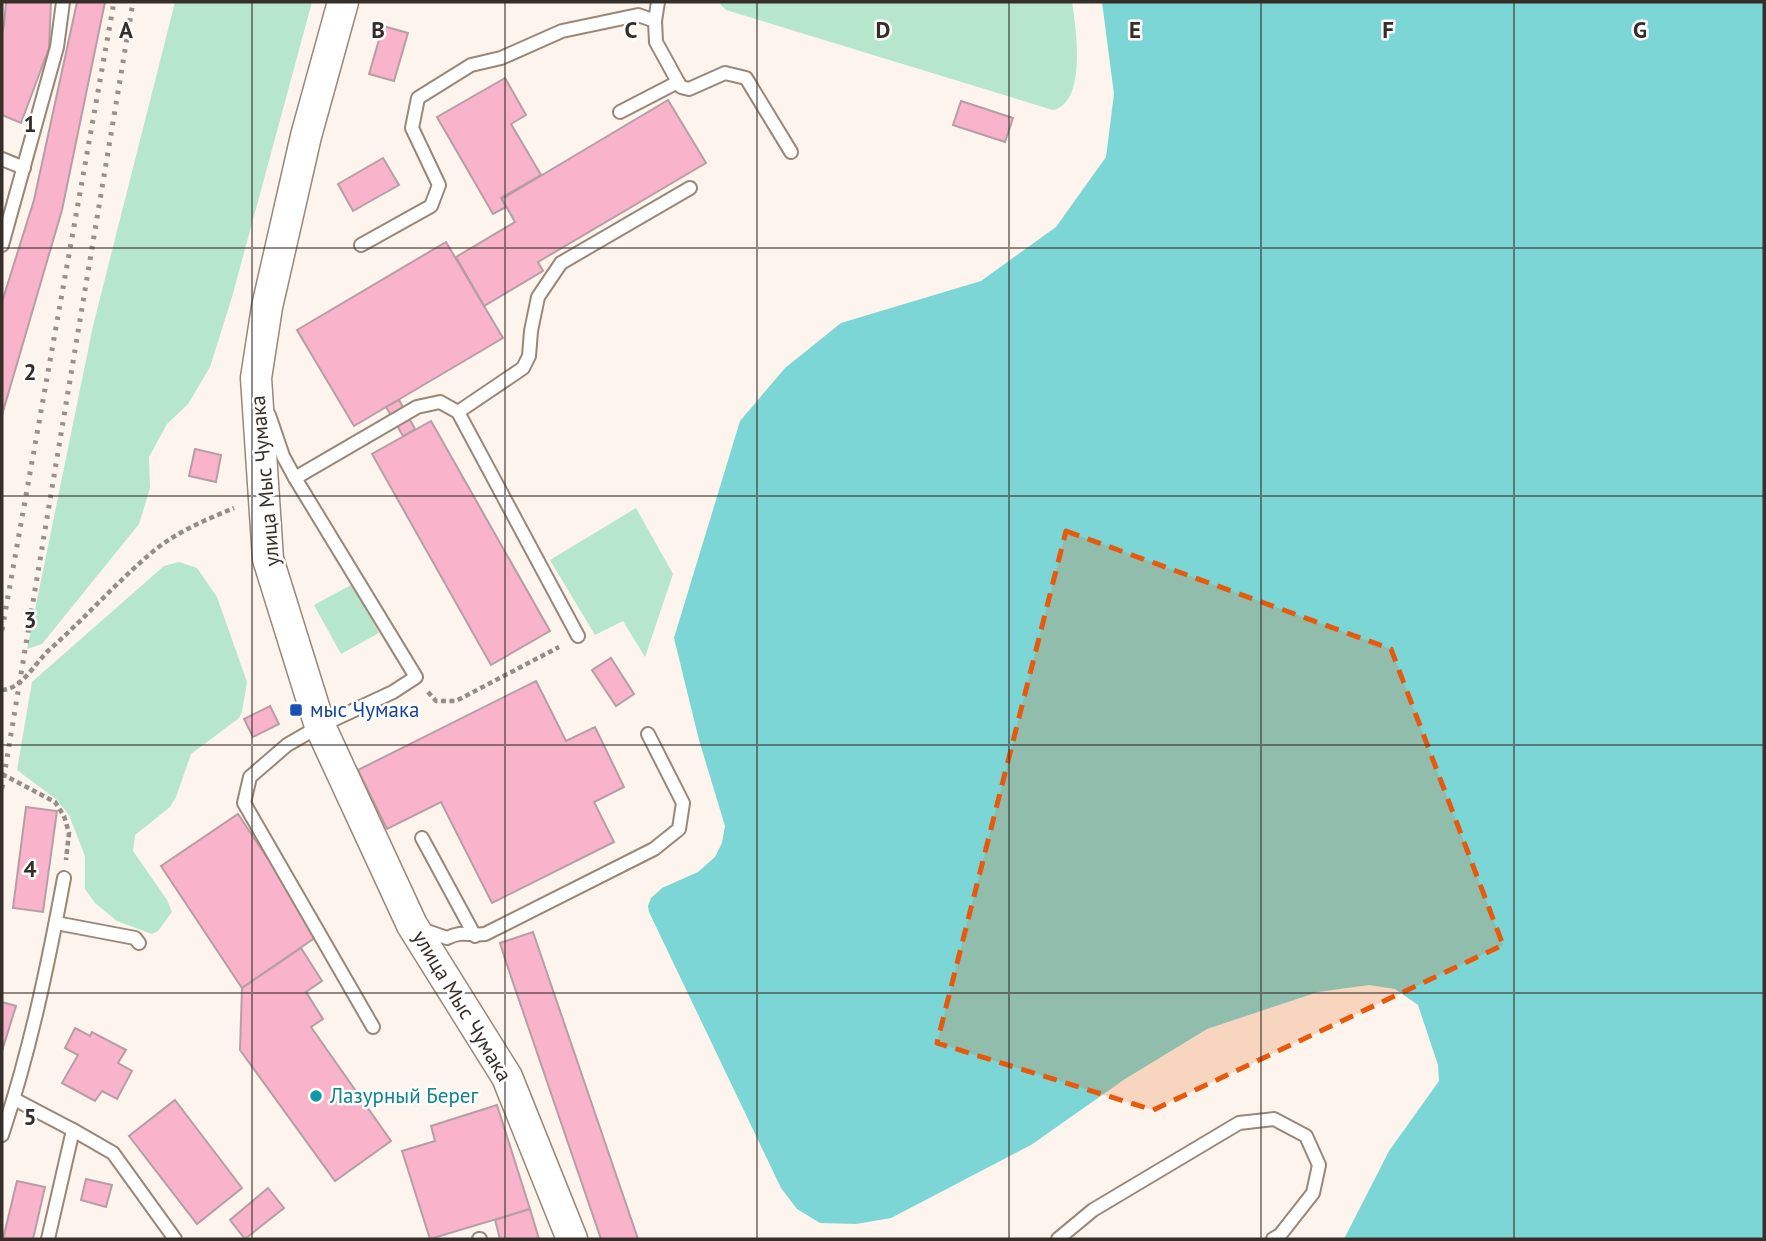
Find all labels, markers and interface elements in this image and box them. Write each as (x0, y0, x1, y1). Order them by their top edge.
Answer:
text: A (119, 15, 133, 44)
text: B (371, 15, 385, 44)
text: C (625, 15, 638, 44)
text: D (876, 15, 890, 44)
text: E (1129, 15, 1141, 44)
text: F (1382, 15, 1394, 44)
text: G (1633, 15, 1647, 44)
text: 1 (23, 109, 37, 138)
text: 2 (23, 357, 37, 386)
street label: улица Мыс Чумака (244, 394, 285, 568)
text: 3 (23, 605, 37, 634)
place label: мыс Чумака (310, 696, 419, 723)
marker: мыс Чумака (288, 702, 304, 718)
text: 4 (23, 854, 37, 883)
street label: улица Мыс Чумака (407, 925, 518, 1086)
place label: Лазурный Берег (329, 1082, 478, 1109)
marker: Лазурный Берег (308, 1088, 324, 1104)
text: 5 (23, 1102, 37, 1131)

